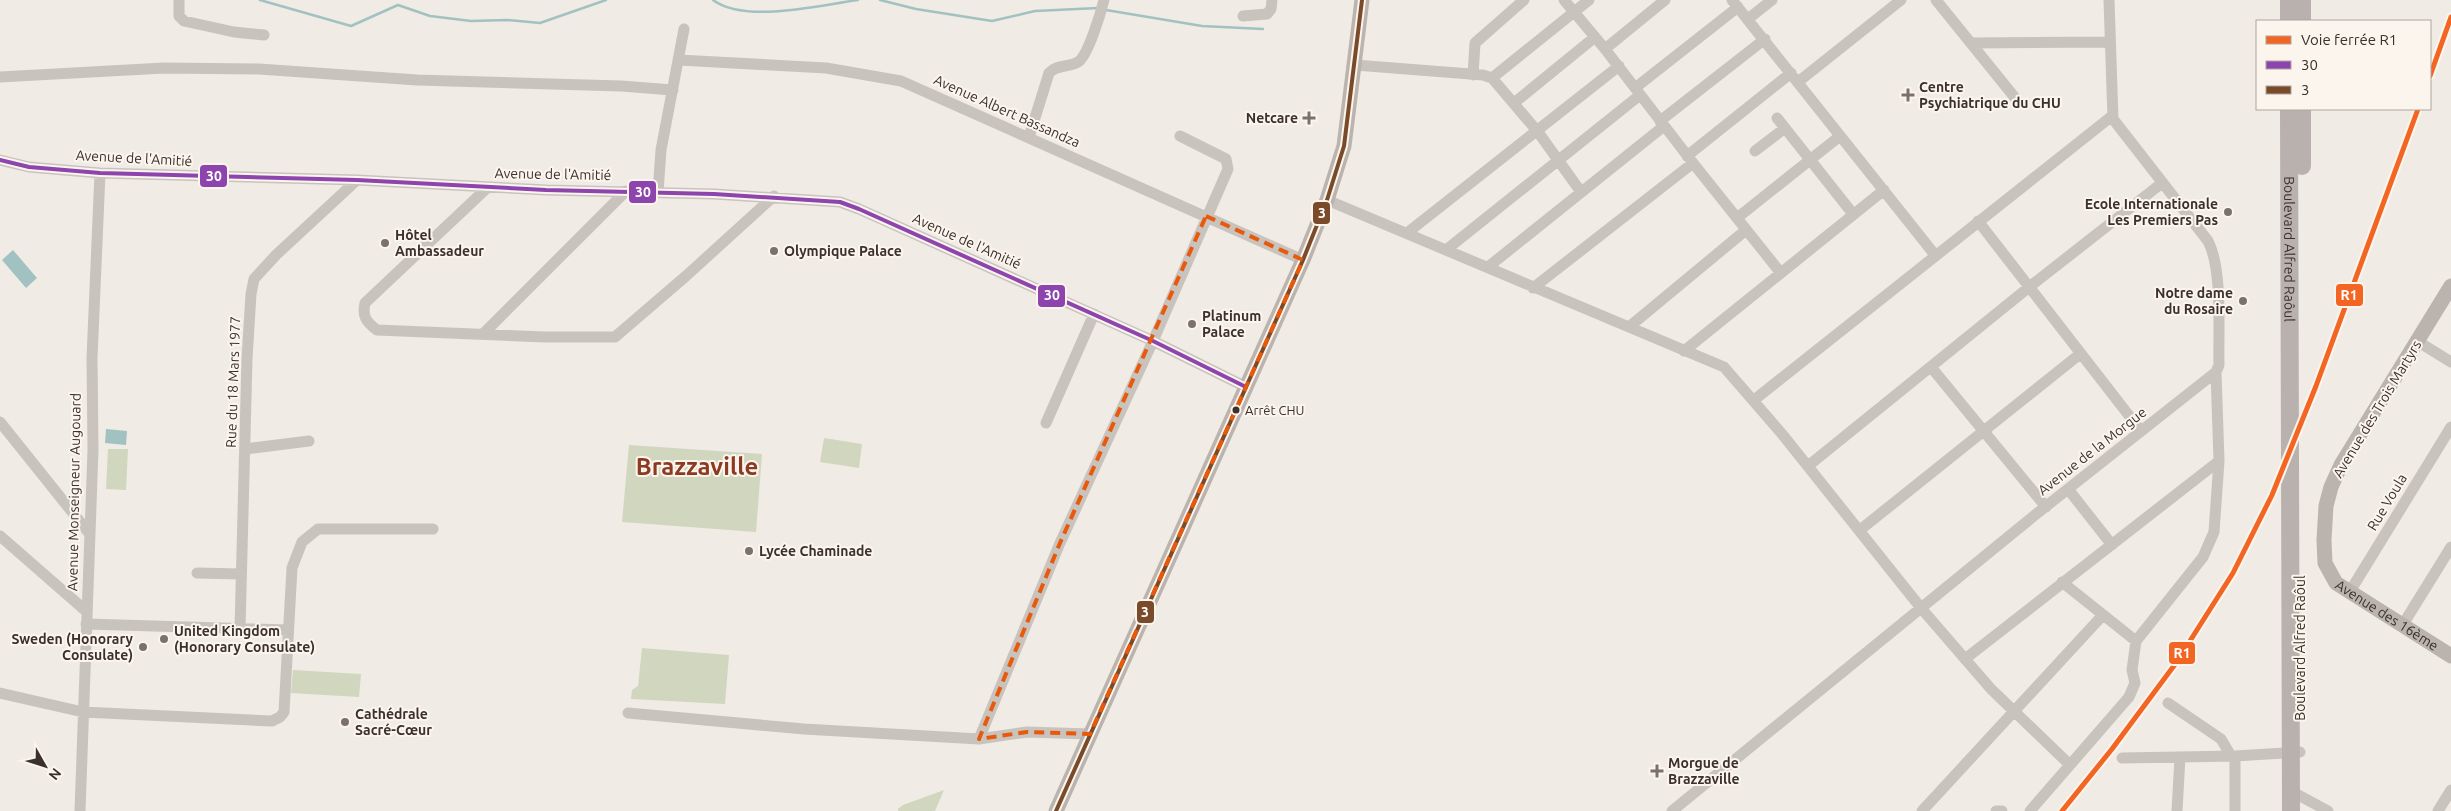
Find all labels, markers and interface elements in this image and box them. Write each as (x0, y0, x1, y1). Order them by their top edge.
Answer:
legend (2256, 20, 2431, 110)
text: Voie ferrée R1 (2301, 31, 2397, 48)
text: 30 (2301, 56, 2318, 73)
street label: Avenue Albert Bassandza (931, 71, 1083, 151)
place label: Centre Psychiatrique du CHU (1919, 79, 2061, 111)
text: 3 (2301, 81, 2309, 98)
marker: Centre Psychiatrique du CHU (1901, 88, 1915, 102)
place label: Netcare (1246, 110, 1298, 126)
marker: Netcare (1302, 111, 1316, 125)
street label: Avenue de l'Amitié (75, 147, 193, 169)
line badge: 30 (199, 164, 228, 188)
street label: Avenue de l'Amitié (494, 165, 612, 183)
text: 30 (206, 168, 222, 184)
street label: Boulevard Alfred Raôul (2281, 176, 2298, 322)
line badge: 30 (628, 180, 657, 204)
text: 30 (635, 184, 651, 200)
place label: Ecole Internationale Les Premiers Pas (2085, 196, 2218, 228)
line badge: 3 (1312, 201, 1331, 225)
text: 3 (1318, 205, 1326, 221)
marker: Ecole Internationale Les Premiers Pas (2222, 206, 2234, 218)
street label: Avenue de l'Amitié (910, 210, 1024, 272)
place label: Hôtel Ambassadeur (395, 227, 484, 259)
marker: Hôtel Ambassadeur (379, 237, 391, 249)
place label: Olympique Palace (784, 243, 902, 259)
marker: Olympique Palace (768, 245, 780, 257)
line badge: R1 (2335, 283, 2364, 307)
line badge: 30 (1037, 284, 1066, 308)
place label: Notre dame du Rosaire (2155, 285, 2233, 317)
text: 30 (1044, 287, 1060, 303)
text: R1 (2340, 287, 2358, 303)
marker: Notre dame du Rosaire (2237, 295, 2249, 307)
place label: Platinum Palace (1202, 308, 1261, 340)
street label: Rue du 18 Mars 1977 (223, 316, 243, 448)
marker: Platinum Palace (1186, 318, 1198, 330)
street label: Avenue des Trois Martyrs (2330, 337, 2424, 481)
street label: Avenue Monseigneur Augouard (64, 393, 84, 591)
place label: Arrêt CHU (1245, 403, 1304, 417)
street label: Avenue de la Morgue (2035, 404, 2149, 498)
marker: Arrêt CHU (1231, 405, 1241, 415)
district label: Brazzaville (636, 453, 758, 480)
street label: Rue Voula (2364, 471, 2410, 533)
place label: Lycée Chaminade (759, 543, 872, 559)
marker: Lycée Chaminade (743, 545, 755, 557)
street label: Boulevard Alfred Raôul (2292, 575, 2308, 721)
street label: Avenue des 16ème (2332, 577, 2441, 654)
line badge: 3 (1136, 600, 1155, 624)
text: 3 (1141, 604, 1149, 620)
place label: United Kingdom (Honorary Consulate) (174, 623, 315, 655)
place label: Sweden (Honorary Consulate) (11, 631, 134, 663)
marker: United Kingdom (Honorary Consulate) (158, 633, 170, 645)
marker: Sweden (Honorary Consulate) (137, 641, 149, 653)
line badge: R1 (2168, 641, 2196, 665)
text: R1 (2173, 645, 2191, 661)
place label: Cathédrale Sacré-Cœur (355, 706, 432, 738)
marker: Cathédrale Sacré-Cœur (339, 716, 351, 728)
north arrow (20, 741, 70, 791)
place label: Morgue de Brazzaville (1668, 755, 1739, 787)
marker: Morgue de Brazzaville (1650, 764, 1664, 778)
text: N (46, 765, 65, 783)

